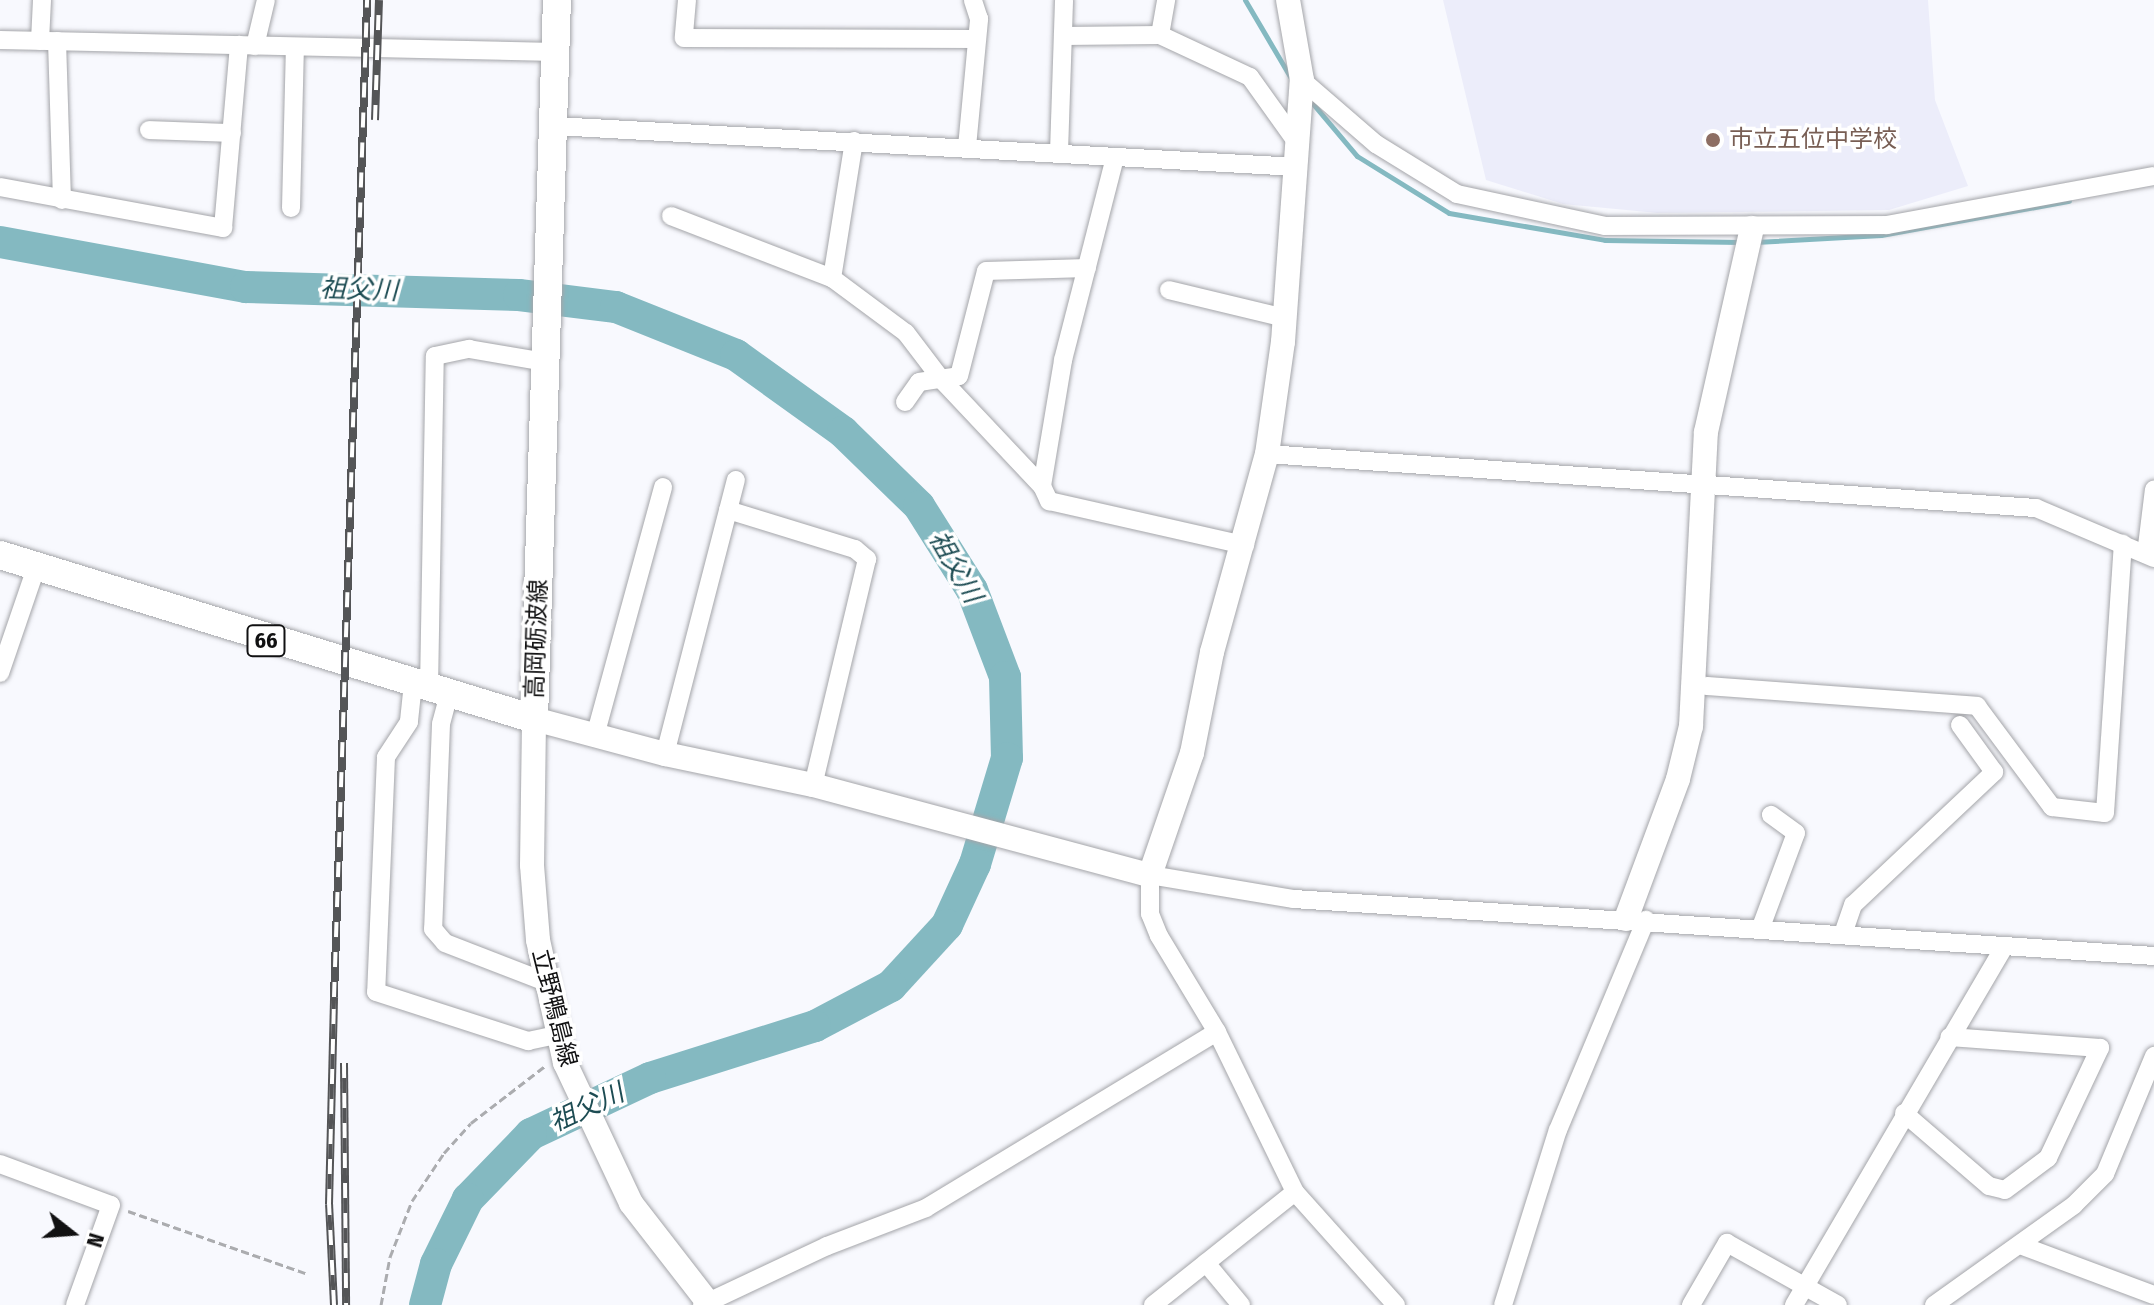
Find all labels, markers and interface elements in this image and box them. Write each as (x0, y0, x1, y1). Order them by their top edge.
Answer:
place label: 市立五位中学校 (1729, 126, 1897, 154)
marker: 市立五位中学校 (1704, 131, 1722, 149)
water label: 祖父川 (319, 273, 399, 307)
water label: 祖父川 (922, 525, 988, 609)
street label: 高岡砺波線 (521, 579, 553, 699)
road number: 66 (246, 623, 286, 659)
street label: 立野鴨島線 (526, 946, 582, 1070)
water label: 祖父川 (545, 1077, 629, 1139)
north arrow (32, 1193, 112, 1273)
text: N (81, 1230, 110, 1250)

